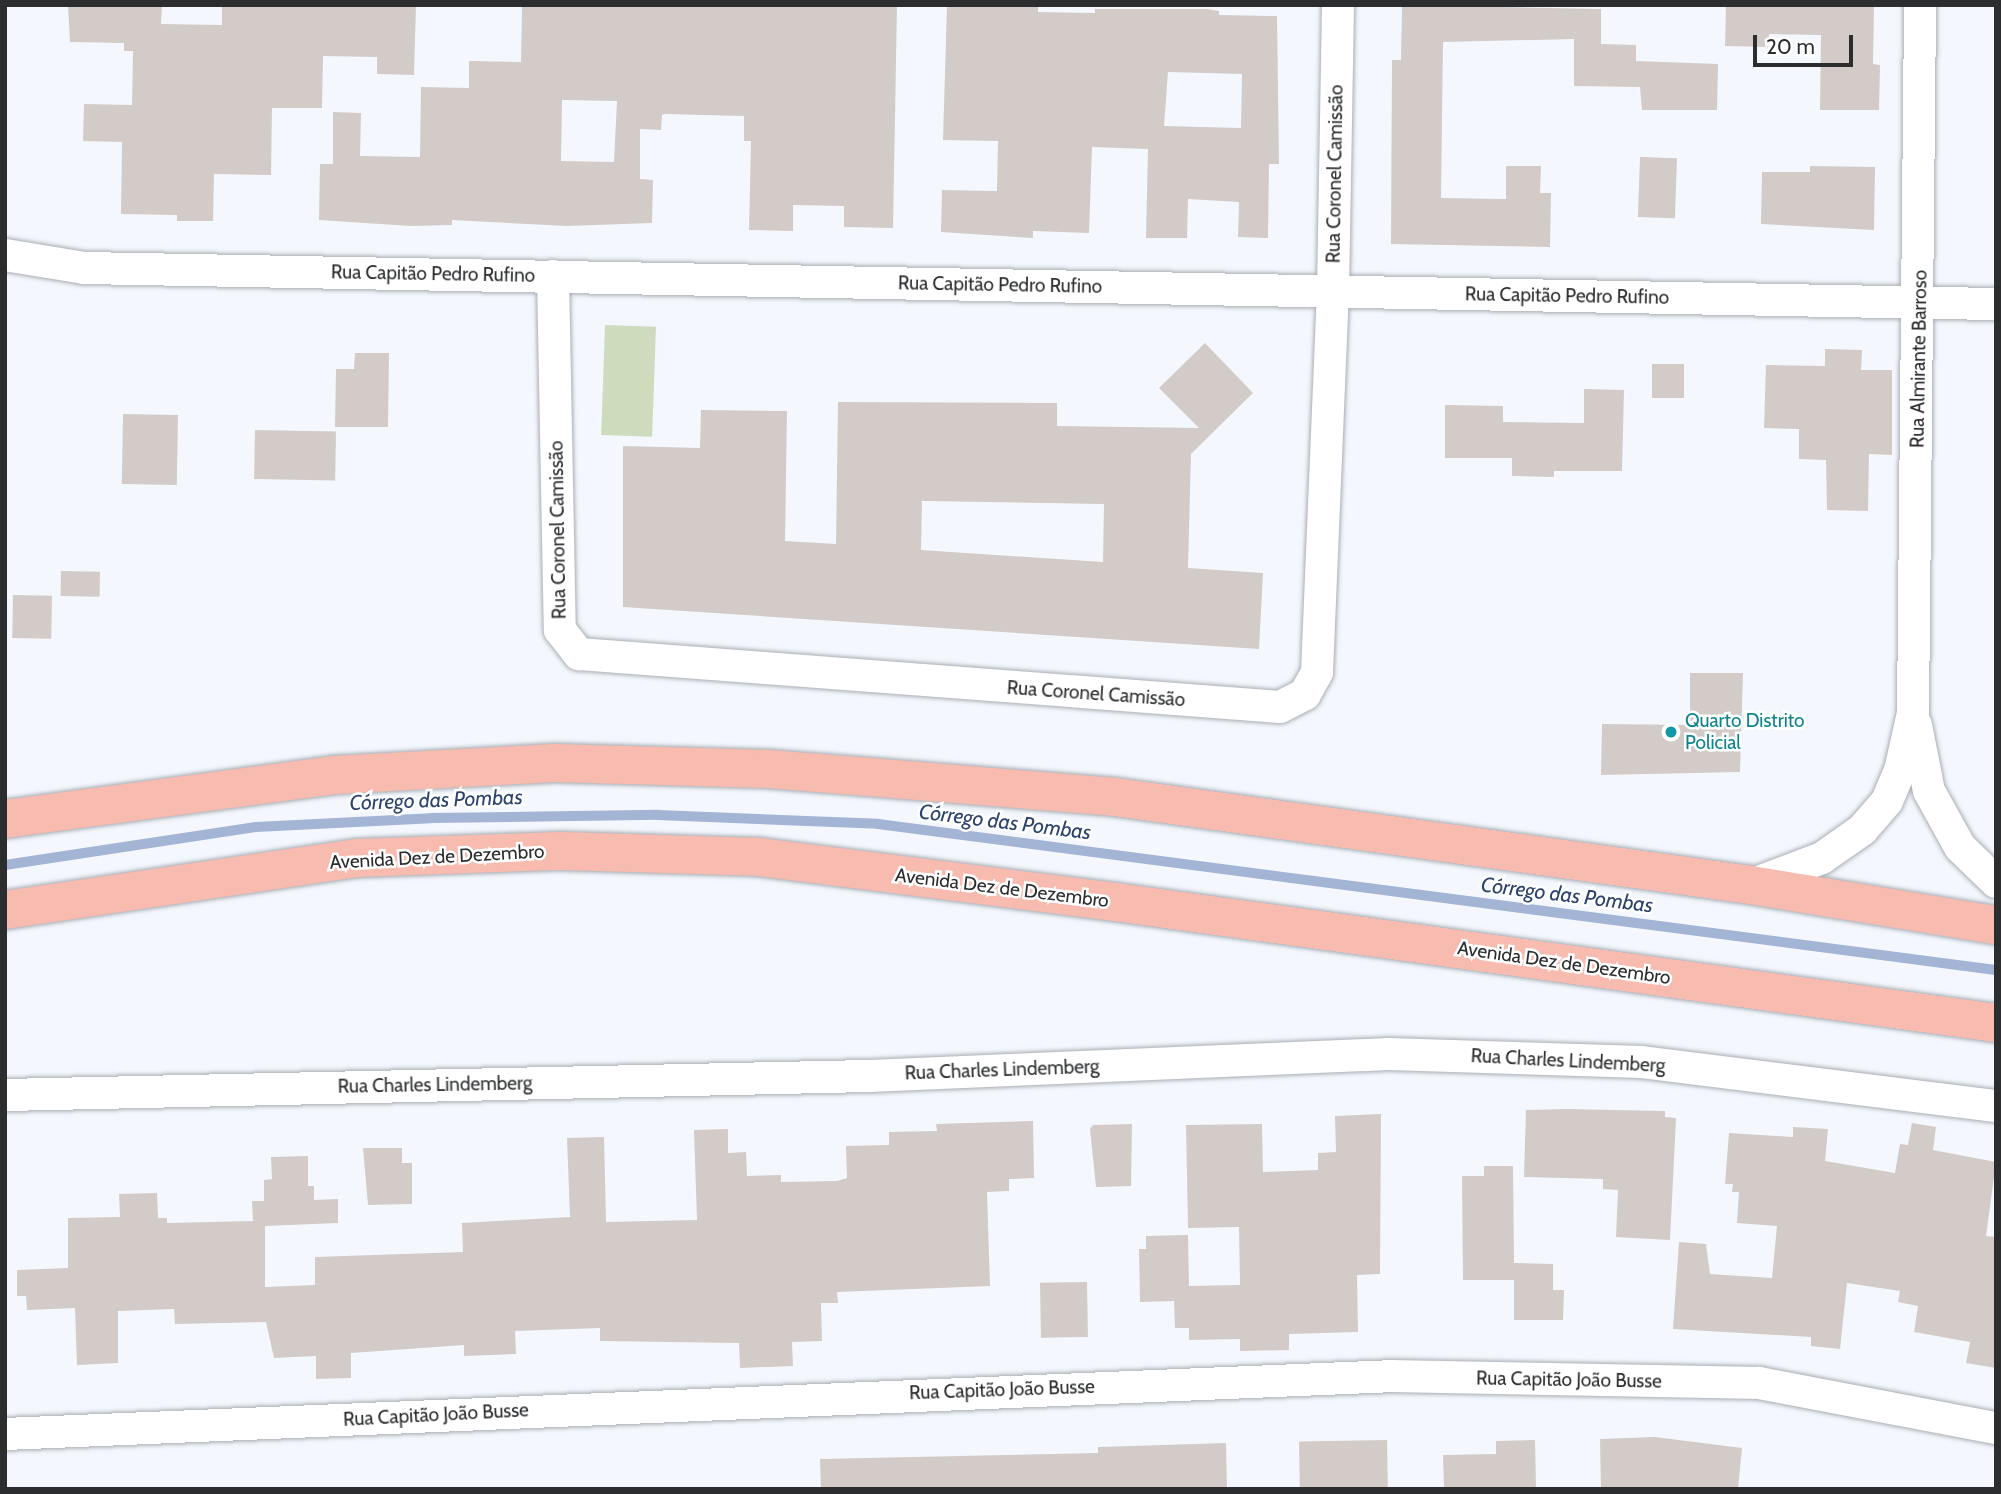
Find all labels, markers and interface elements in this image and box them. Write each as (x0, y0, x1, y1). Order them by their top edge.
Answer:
scale bar (1756, 21, 1856, 65)
text: 20 m (1766, 34, 1815, 59)
street label: Rua Coronel Camissão (1322, 85, 1348, 263)
street label: Rua Capitão Pedro Rufino (331, 261, 535, 287)
street label: Rua Almirante Barroso (1906, 270, 1932, 448)
street label: Rua Capitão Pedro Rufino (898, 272, 1102, 298)
street label: Rua Capitão Pedro Rufino (1465, 283, 1669, 309)
street label: Rua Coronel Camissão (545, 441, 571, 619)
street label: Rua Coronel Camissão (1006, 676, 1186, 712)
place label: Quarto Distrito Policial (1685, 710, 1804, 754)
marker: Quarto Distrito Policial (1663, 724, 1679, 740)
water label: Córrego das Pombas (349, 784, 523, 816)
water label: Córrego das Pombas (917, 799, 1093, 845)
street label: Avenida Dez de Dezembro (329, 840, 545, 874)
street label: Avenida Dez de Dezembro (894, 864, 1110, 912)
water label: Córrego das Pombas (1479, 872, 1655, 918)
street label: Avenida Dez de Dezembro (1456, 937, 1672, 989)
street label: Rua Charles Lindemberg (1470, 1045, 1666, 1077)
street label: Rua Charles Lindemberg (904, 1055, 1100, 1085)
street label: Rua Charles Lindemberg (337, 1072, 533, 1098)
street label: Rua Capitão João Busse (1476, 1367, 1662, 1393)
street label: Rua Capitão João Busse (909, 1375, 1095, 1405)
street label: Rua Capitão João Busse (343, 1399, 529, 1431)

